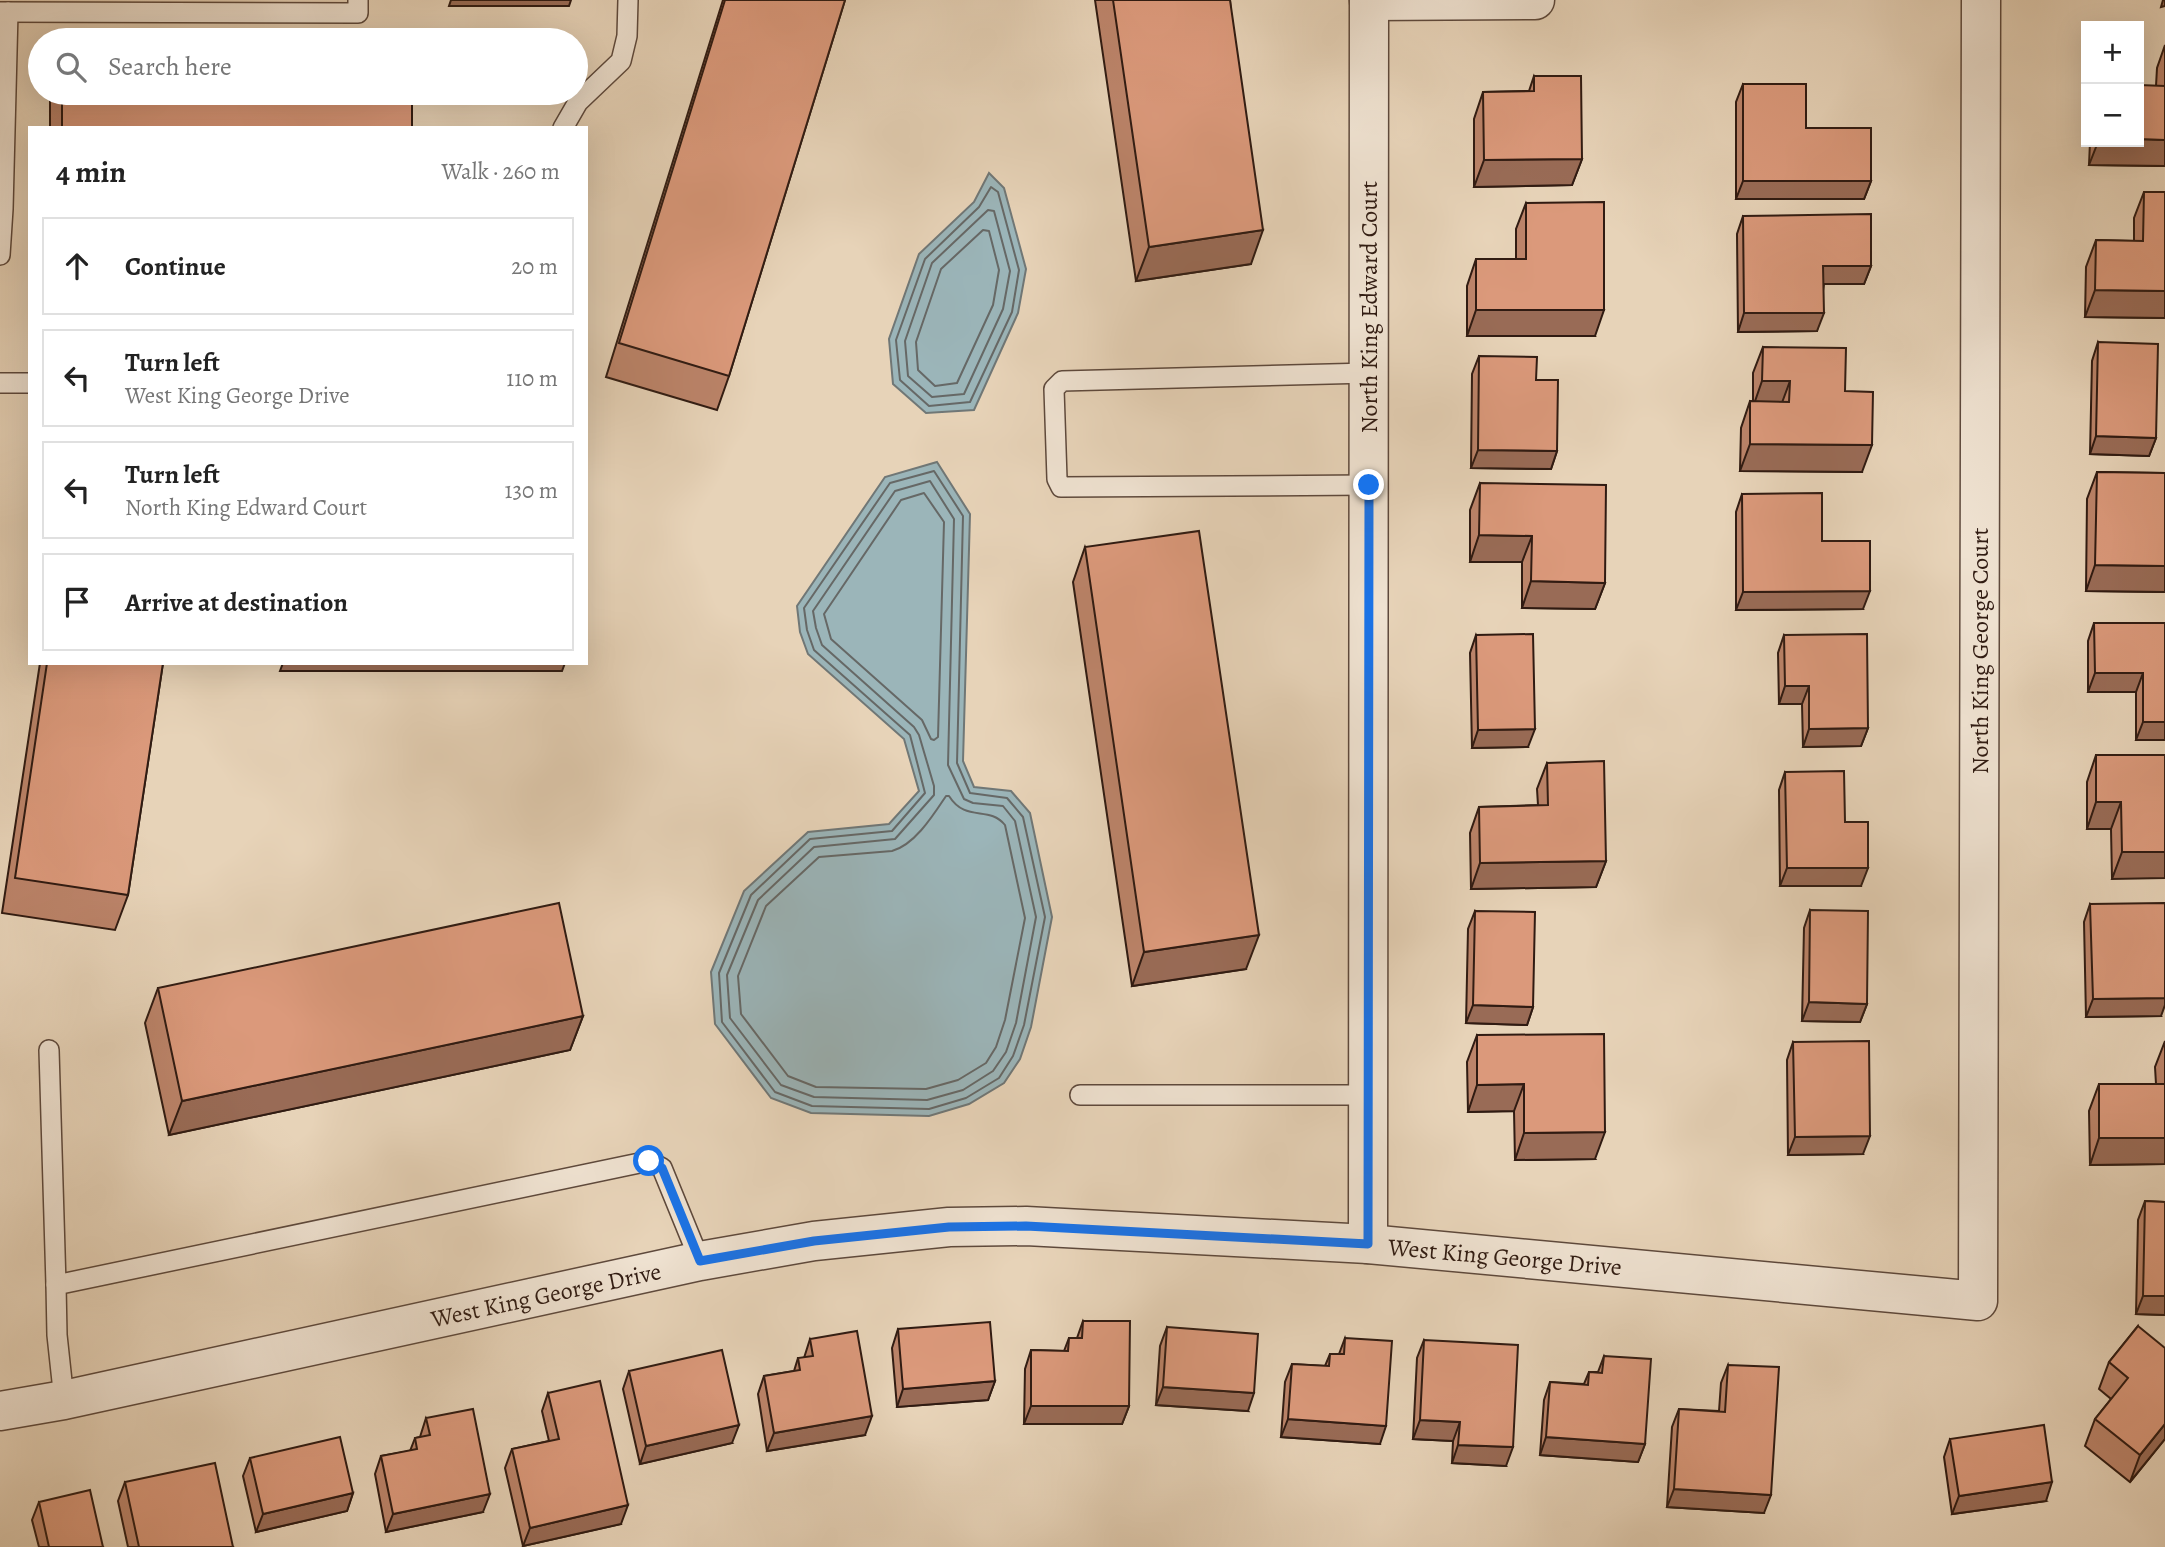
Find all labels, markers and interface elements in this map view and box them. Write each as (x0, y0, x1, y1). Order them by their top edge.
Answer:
map controls (2081, 21, 2144, 147)
button: + (2081, 21, 2144, 84)
search box (28, 28, 588, 105)
icon: search (52, 48, 90, 86)
text: Search here (108, 49, 232, 84)
button: − (2081, 84, 2144, 147)
text: 4 min (56, 152, 126, 192)
text: Walk · 260 m (441, 156, 560, 187)
street label: North King Edward Court (1353, 181, 1385, 433)
icon: ahead (58, 247, 96, 285)
text: Continue (125, 249, 226, 284)
text: 20 m (511, 251, 558, 282)
text: Turn left (125, 345, 220, 380)
icon: left (58, 359, 96, 397)
text: 110 m (506, 363, 558, 394)
text: West King George Drive (125, 380, 349, 411)
text: Turn left (125, 457, 220, 492)
route end (1353, 469, 1384, 500)
icon: left (58, 471, 96, 509)
text: 130 m (505, 475, 558, 506)
text: North King Edward Court (125, 492, 367, 523)
street label: North King George Court (1964, 528, 1996, 774)
icon: arrive (58, 583, 96, 621)
text: Arrive at destination (125, 585, 348, 620)
route start (633, 1145, 664, 1176)
street label: West King George Drive (1386, 1231, 1623, 1283)
street label: West King George Drive (427, 1255, 664, 1335)

